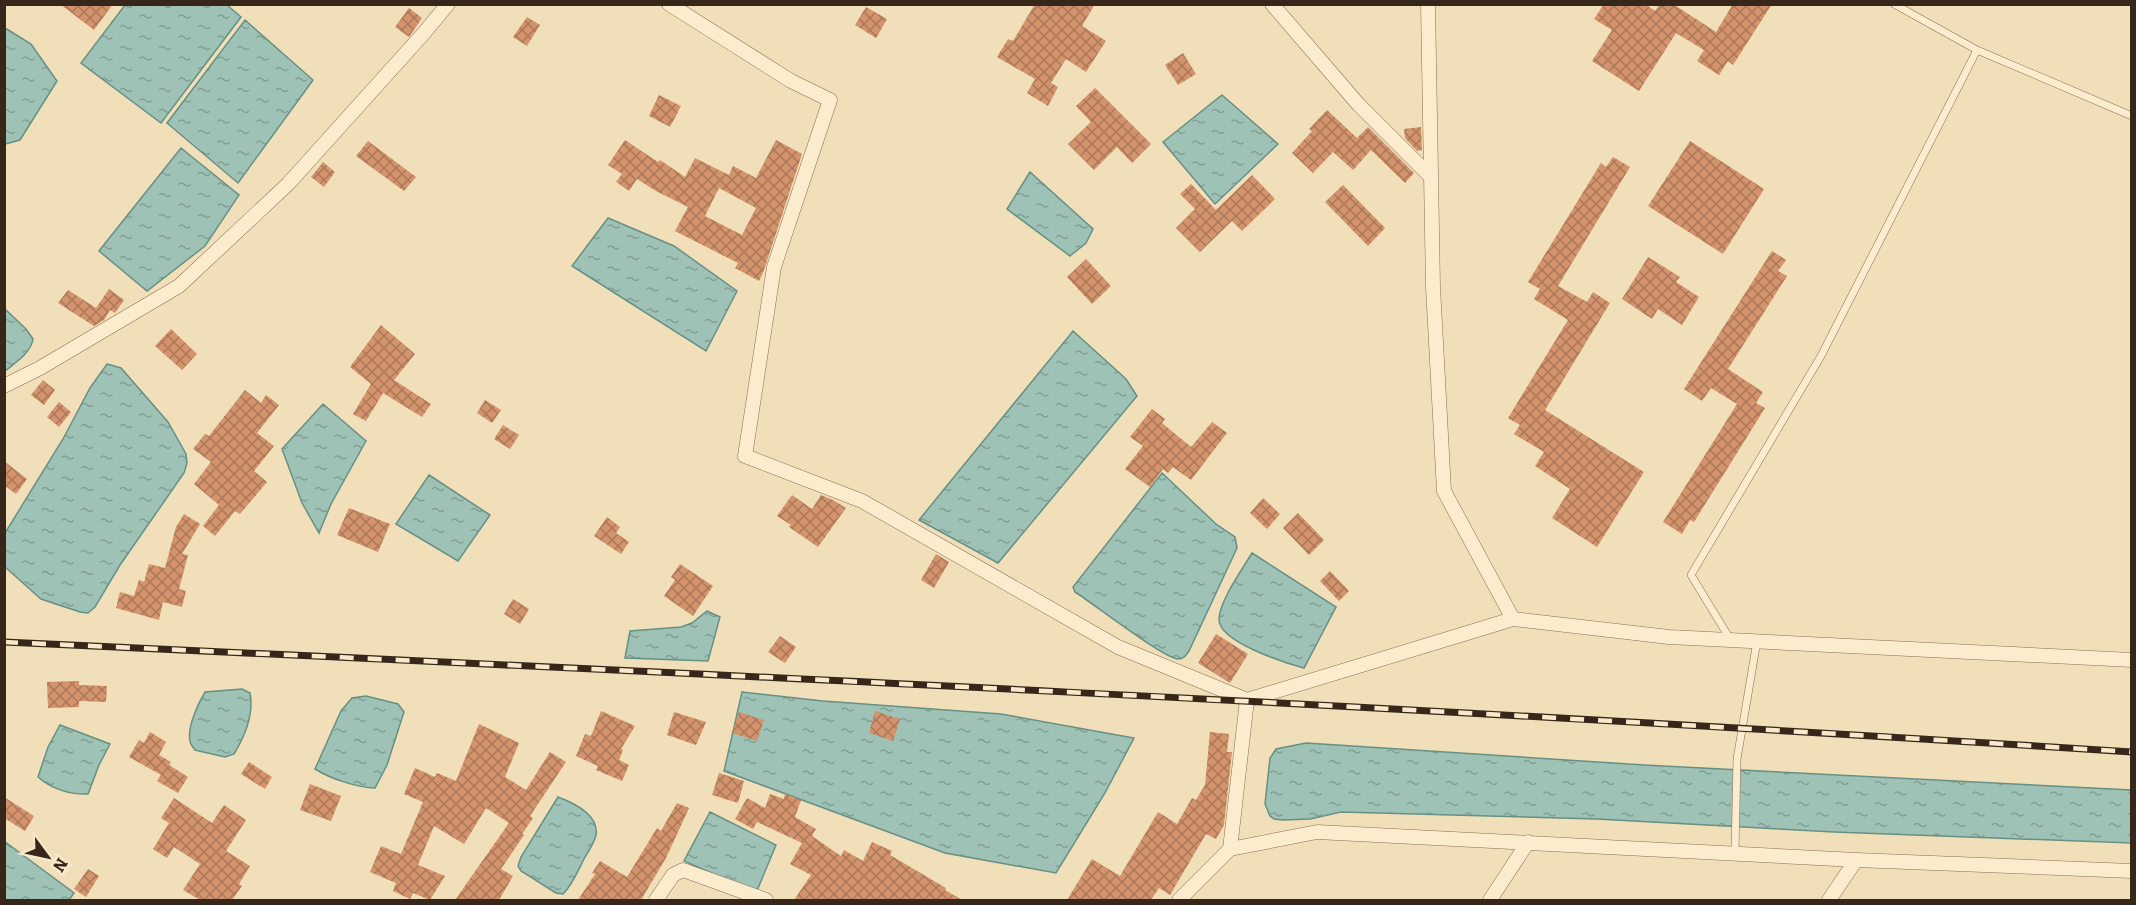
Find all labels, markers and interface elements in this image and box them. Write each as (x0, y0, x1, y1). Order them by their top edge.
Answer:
north arrow (18, 827, 78, 887)
text: N (49, 855, 71, 875)

